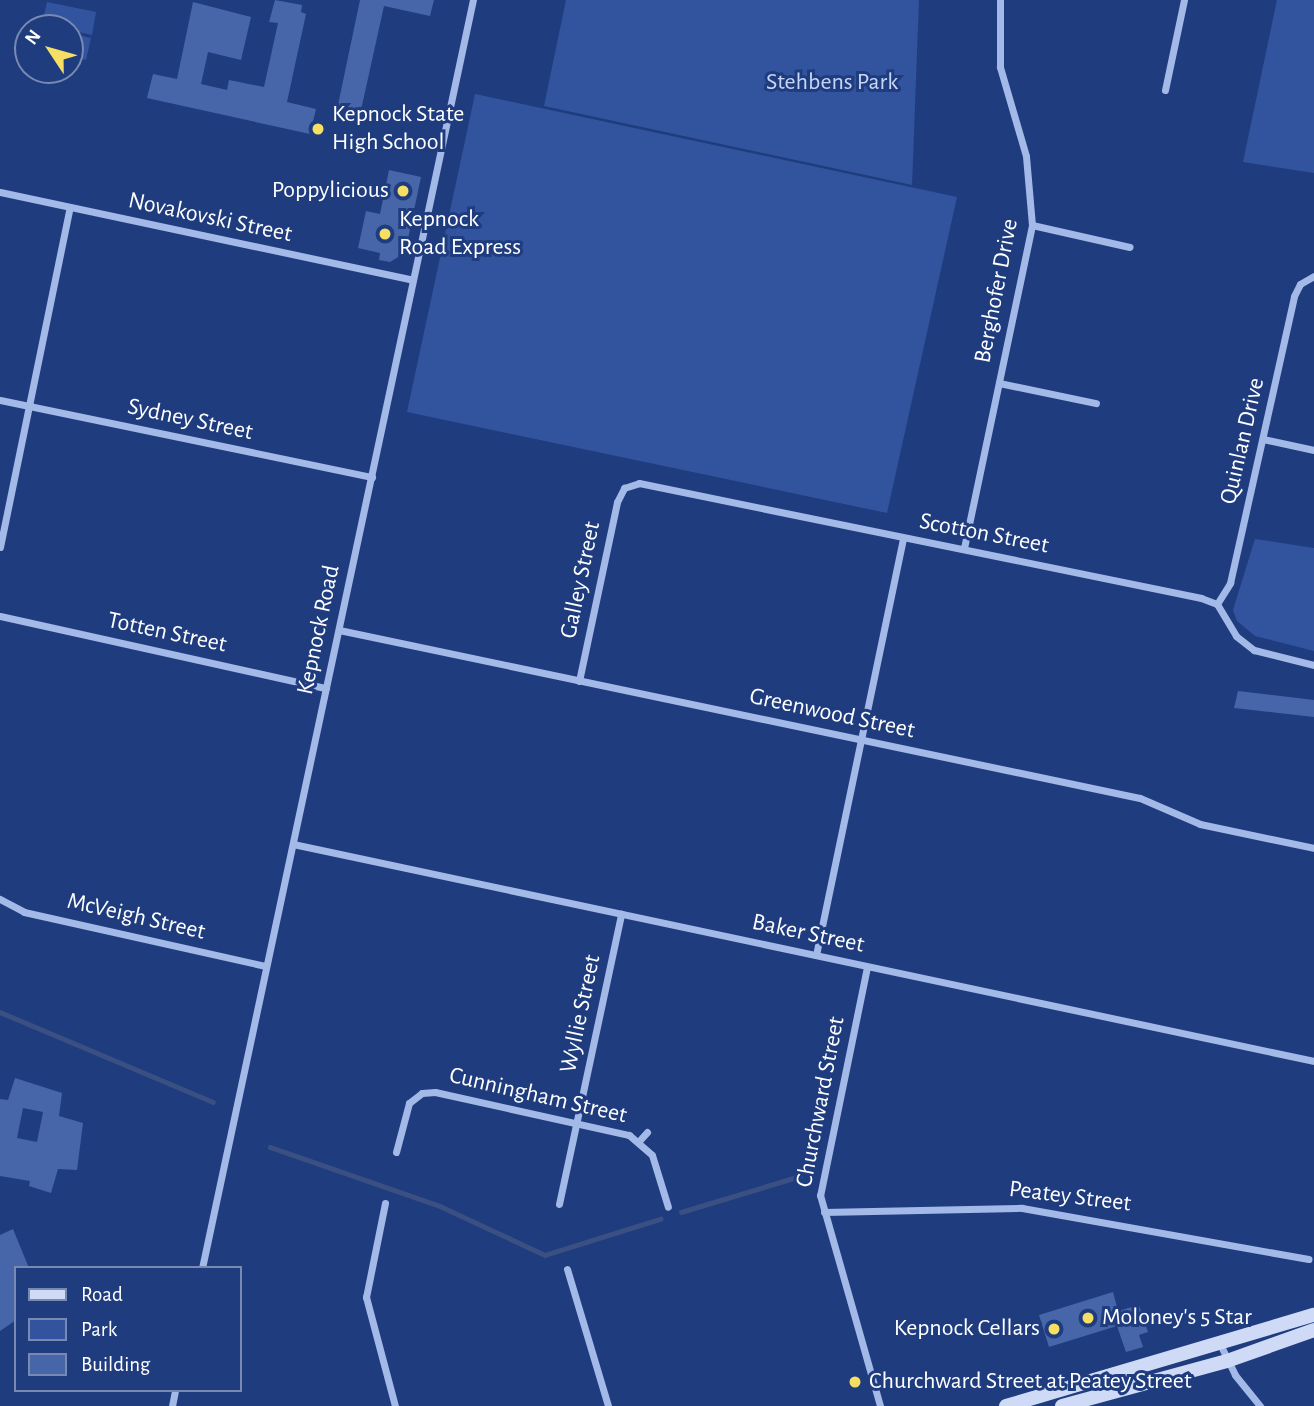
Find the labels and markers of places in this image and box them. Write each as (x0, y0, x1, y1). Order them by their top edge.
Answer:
place label: Kepnock State High School (332, 101, 464, 157)
marker: Kepnock State High School (310, 121, 326, 137)
place label: Poppylicious (272, 177, 389, 205)
marker: Poppylicious (395, 183, 411, 199)
place label: Kepnock Road Express (399, 206, 521, 262)
marker: Kepnock Road Express (377, 226, 393, 242)
place label: Moloney's 5 Star (1102, 1304, 1252, 1332)
marker: Moloney's 5 Star (1080, 1310, 1096, 1326)
place label: Kepnock Cellars (894, 1315, 1040, 1343)
marker: Kepnock Cellars (1046, 1321, 1062, 1337)
place label: Churchward Street at Peatey Street (869, 1368, 1192, 1396)
marker: Churchward Street at Peatey Street (847, 1374, 863, 1390)

